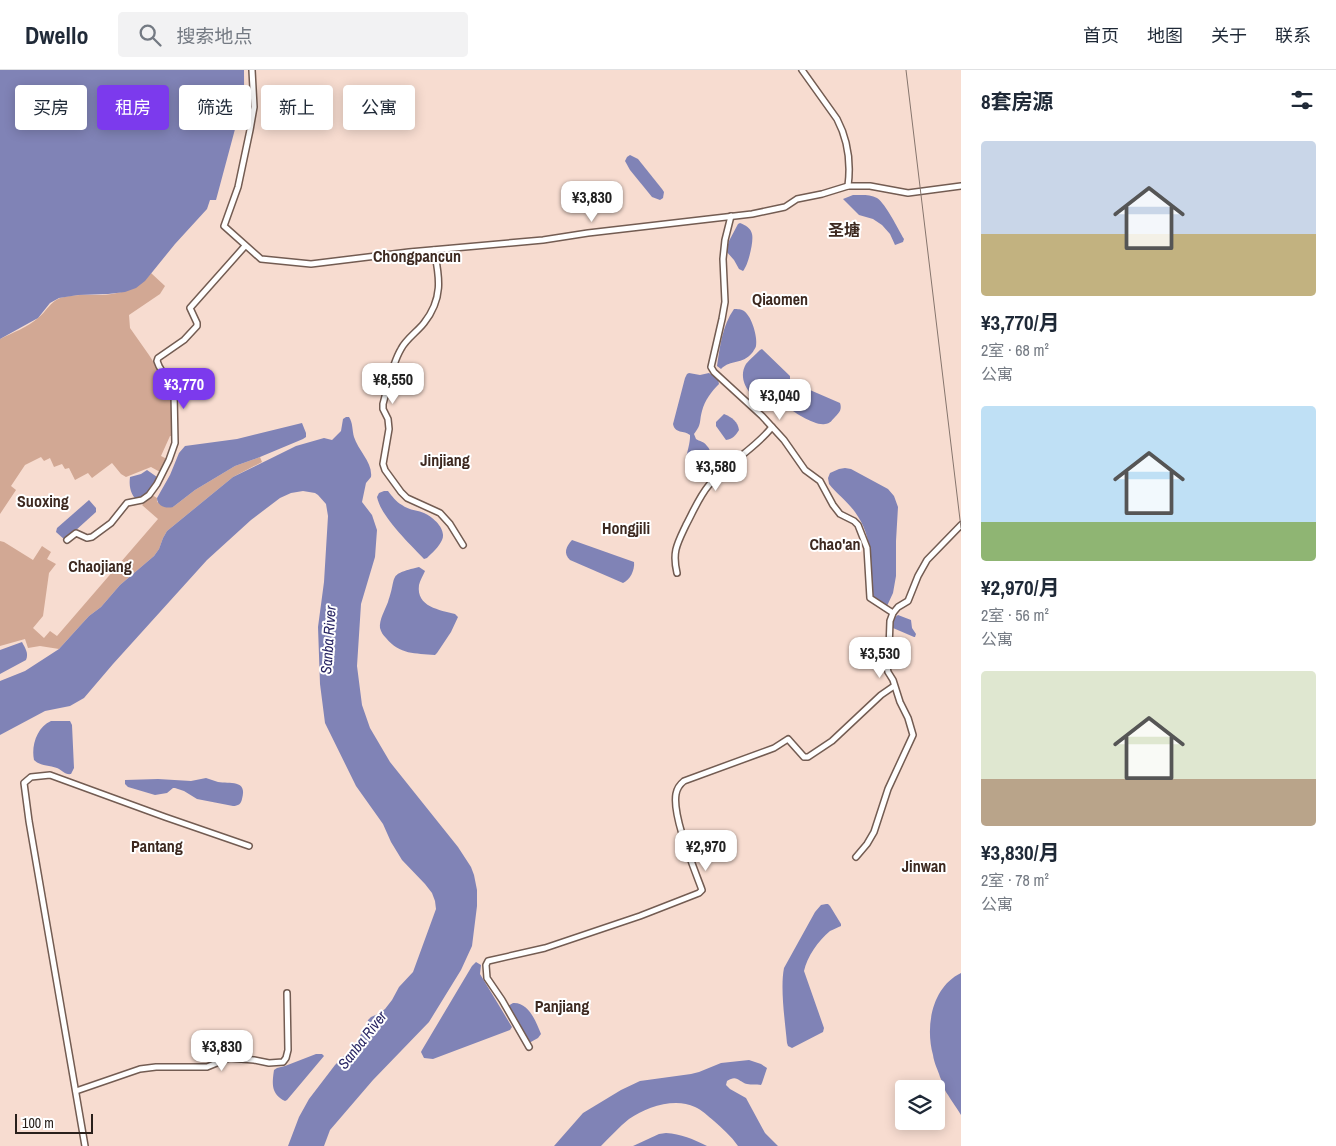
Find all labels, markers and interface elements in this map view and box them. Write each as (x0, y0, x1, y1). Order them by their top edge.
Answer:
search box (118, 12, 468, 57)
text: Dwello (25, 19, 88, 51)
icon: search (136, 21, 164, 49)
text: 搜索地点 (176, 23, 252, 49)
text: 首页 (1083, 23, 1119, 48)
text: 地图 (1147, 23, 1183, 48)
text: 关于 (1211, 23, 1247, 48)
text: 联系 (1275, 23, 1311, 48)
chip: 买房 (15, 85, 87, 130)
chip: 租房 (97, 85, 169, 130)
chip: 筛选 (179, 85, 251, 130)
chip: 新上 (261, 85, 333, 130)
chip: 公寓 (343, 85, 415, 130)
icon: filters (1288, 86, 1316, 114)
text: 8套房源 (981, 87, 1054, 116)
icon: home (1104, 173, 1194, 263)
pin: ¥3,830 (551, 180, 633, 223)
text: ¥3,830 (572, 186, 612, 208)
district label: 圣塘 (828, 219, 860, 241)
district label: Chongpancun (373, 245, 461, 267)
district label: Qiaomen (752, 288, 808, 310)
text: ¥3,770/月 (981, 308, 1059, 337)
text: 2室 · 68 m² (981, 339, 1049, 361)
pin: ¥8,550 (352, 362, 434, 405)
text: 公寓 (981, 363, 1013, 385)
pin: ¥3,770 (143, 368, 225, 410)
text: ¥8,550 (373, 368, 413, 390)
text: ¥3,770 (164, 373, 204, 395)
pin: ¥3,040 (739, 378, 821, 421)
text: ¥3,040 (760, 384, 800, 406)
icon: home (1104, 438, 1194, 528)
district label: Jinjiang (420, 449, 470, 471)
pin: ¥3,580 (675, 450, 757, 492)
text: ¥3,580 (696, 455, 736, 477)
district label: Suoxing (17, 490, 69, 512)
district label: Hongjili (602, 517, 650, 539)
district label: Chao'an (809, 533, 861, 555)
district label: Chaojiang (68, 555, 132, 577)
text: ¥2,970/月 (981, 573, 1059, 602)
water label: Sanba River (315, 604, 341, 675)
text: 2室 · 56 m² (981, 604, 1049, 626)
text: 公寓 (981, 628, 1013, 650)
pin: ¥3,530 (839, 636, 921, 679)
text: ¥3,530 (860, 642, 900, 664)
icon: home (1104, 703, 1194, 793)
pin: ¥2,970 (665, 830, 747, 872)
district label: Pantang (131, 835, 183, 857)
text: ¥2,970 (686, 835, 726, 857)
text: ¥3,830/月 (981, 838, 1059, 867)
district label: Jinwan (902, 855, 946, 877)
text: 2室 · 78 m² (981, 869, 1049, 891)
text: 公寓 (981, 893, 1013, 915)
district label: Panjiang (535, 995, 589, 1017)
water label: Sanba River (333, 1006, 392, 1073)
pin: ¥3,830 (181, 1030, 263, 1072)
text: ¥3,830 (202, 1035, 242, 1057)
map controls (895, 1080, 945, 1130)
button: layers (895, 1080, 945, 1130)
scale bar (15, 1111, 92, 1134)
text: 100 m (22, 1114, 54, 1132)

